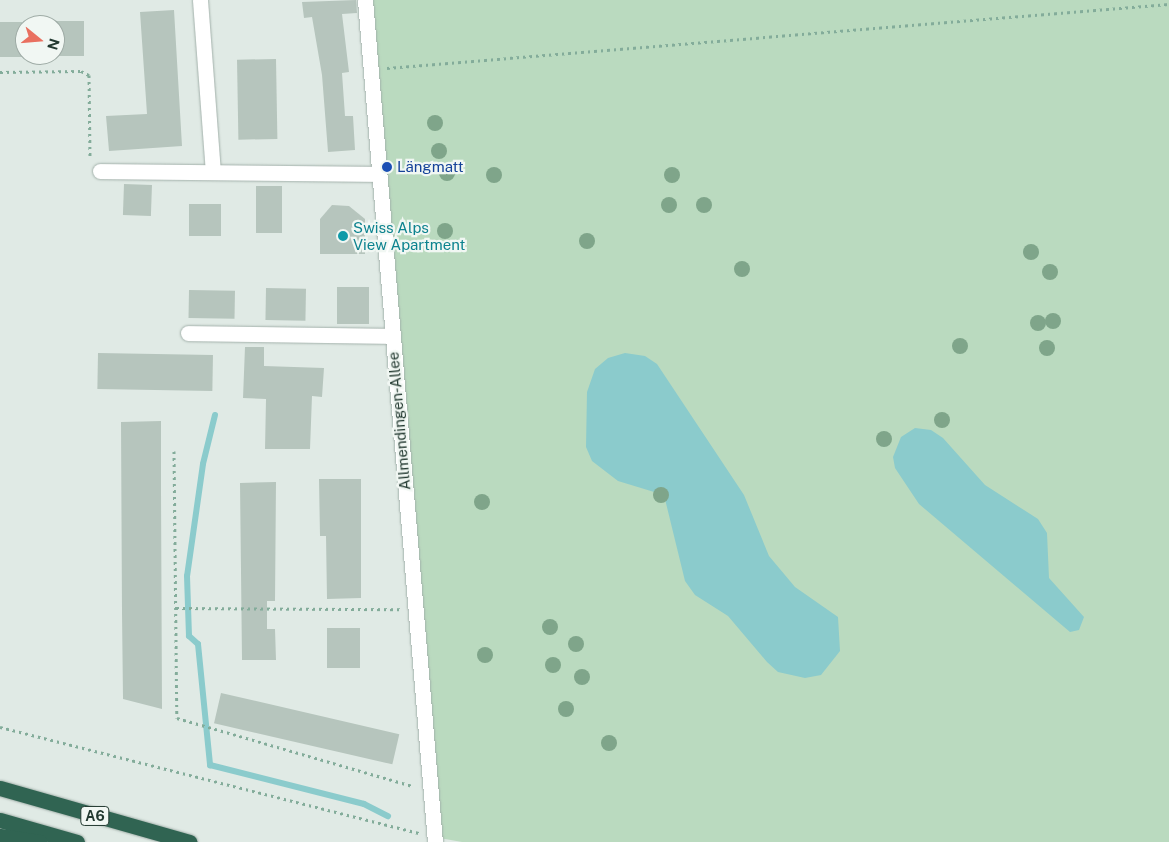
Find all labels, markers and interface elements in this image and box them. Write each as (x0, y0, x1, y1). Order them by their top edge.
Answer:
north arrow (15, 15, 65, 65)
text: N (44, 37, 63, 52)
place label: Längmatt (397, 158, 464, 176)
marker: Längmatt (381, 161, 393, 173)
place label: Swiss Alps View Apartment (353, 218, 465, 253)
marker: Swiss Alps View Apartment (337, 230, 349, 242)
street label: Allmendingen-Allee (384, 351, 414, 491)
road number: A6 (80, 804, 110, 828)

